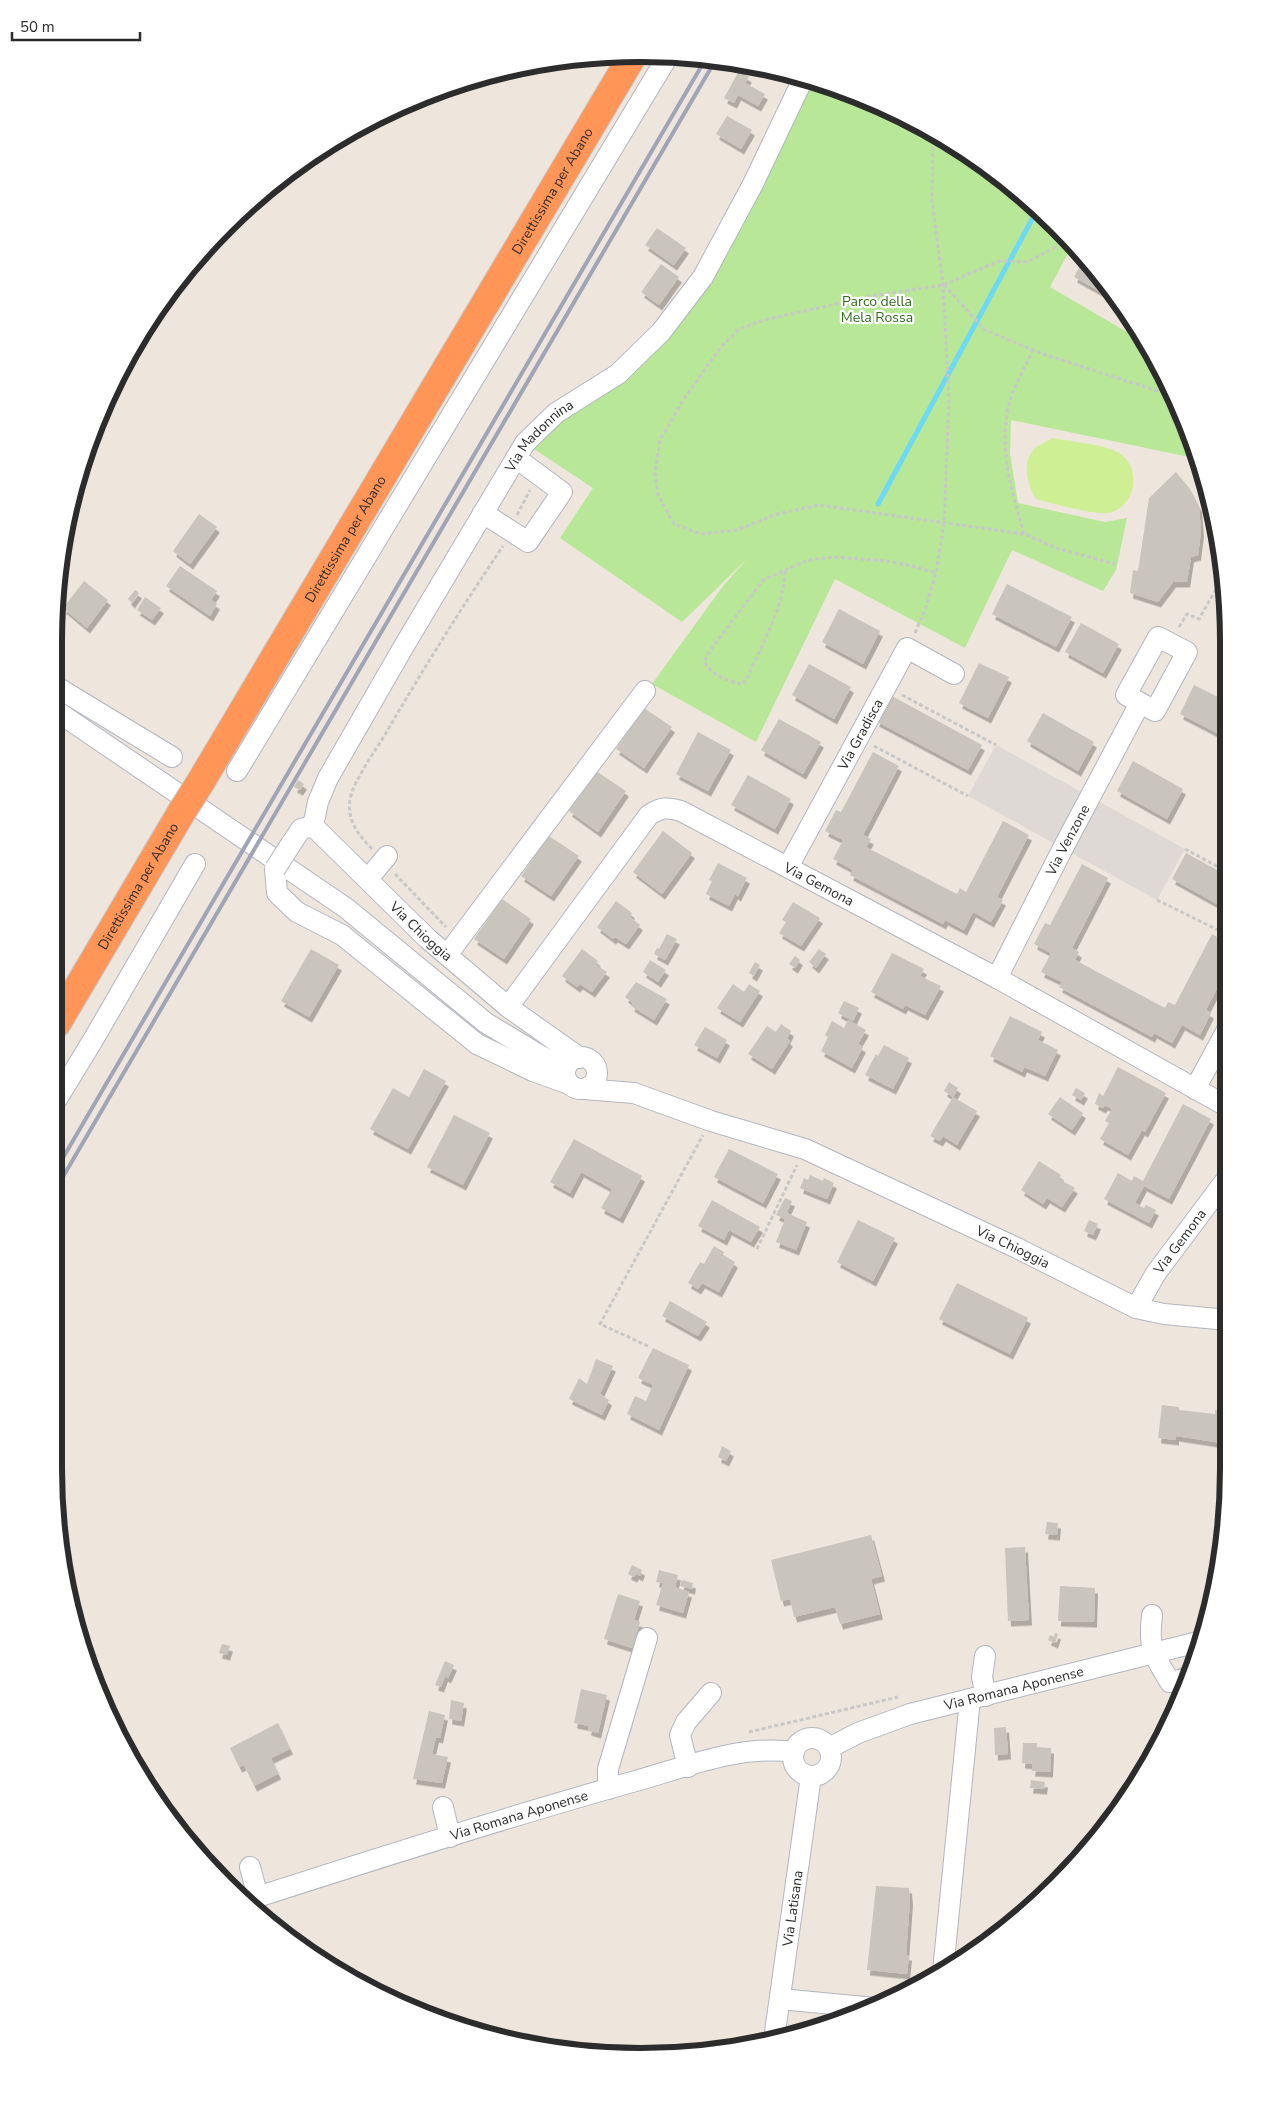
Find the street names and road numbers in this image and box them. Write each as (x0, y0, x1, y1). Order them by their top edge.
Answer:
street label: Direttissima per Abano (508, 124, 598, 258)
street label: Via Madonnina (500, 395, 577, 477)
street label: Direttissima per Abano (301, 472, 391, 606)
street label: Via Gradisca (833, 696, 888, 774)
street label: Via Venzone (1041, 801, 1094, 880)
street label: Direttissima per Abano (93, 819, 183, 953)
street label: Via Gemona (780, 858, 857, 911)
street label: Via Chioggia (385, 897, 456, 966)
street label: Via Gemona (1149, 1205, 1211, 1279)
street label: Via Chioggia (972, 1221, 1053, 1273)
street label: Via Romana Aponense (941, 1662, 1086, 1715)
street label: Via Romana Aponense (447, 1786, 590, 1845)
street label: Via Latisana (778, 1869, 808, 1949)

